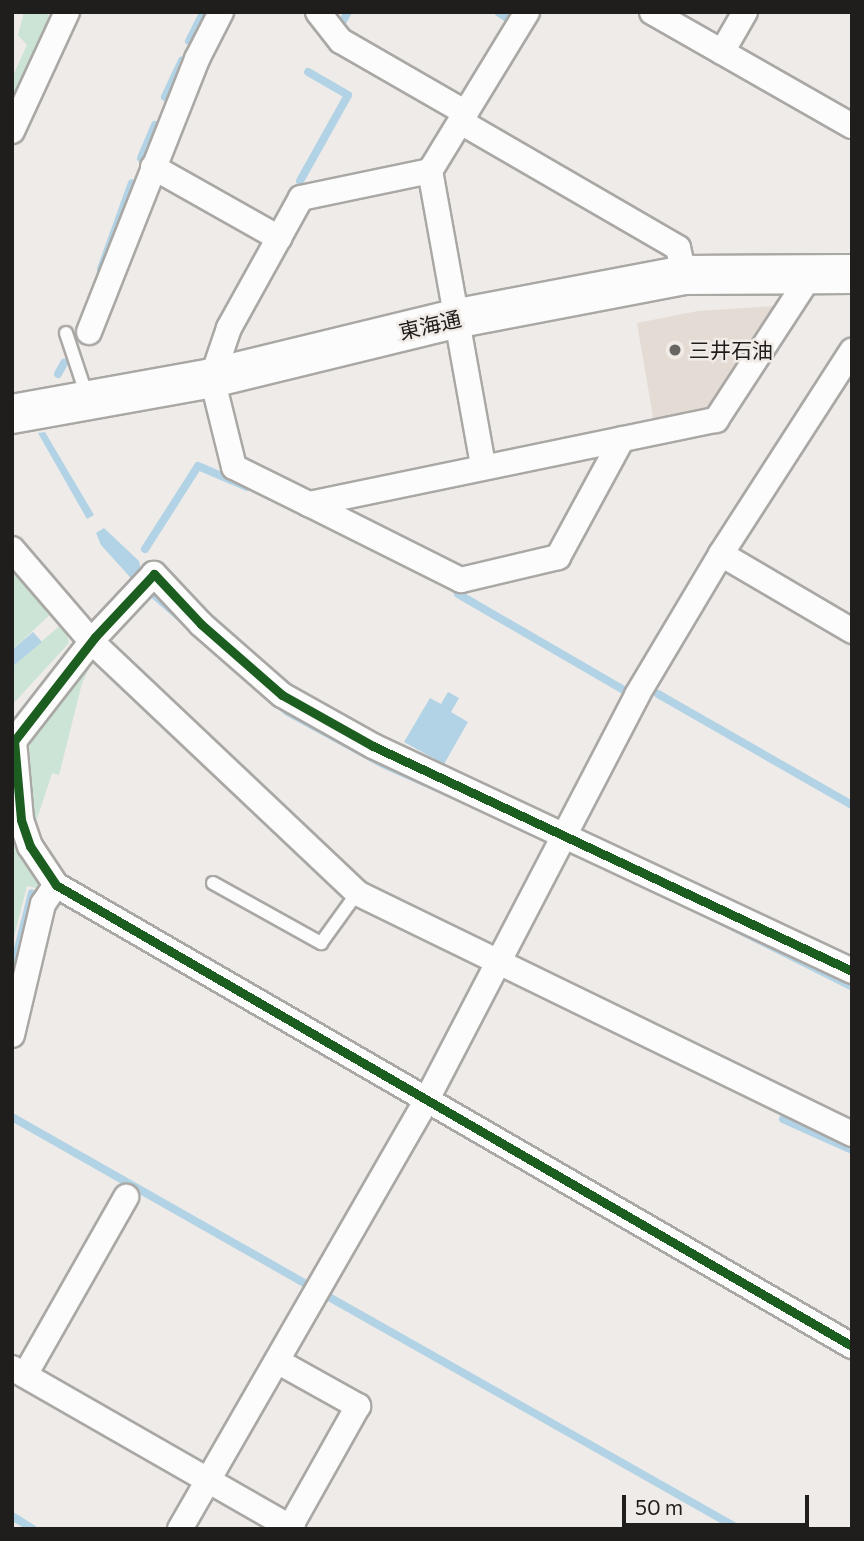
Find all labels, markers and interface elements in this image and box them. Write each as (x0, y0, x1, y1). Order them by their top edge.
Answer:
street label: 東海通 (396, 306, 464, 344)
place label: 三井石油 (689, 337, 773, 363)
marker: 三井石油 (667, 342, 683, 358)
scale bar (626, 1482, 813, 1526)
text: 50 m (635, 1494, 683, 1519)

